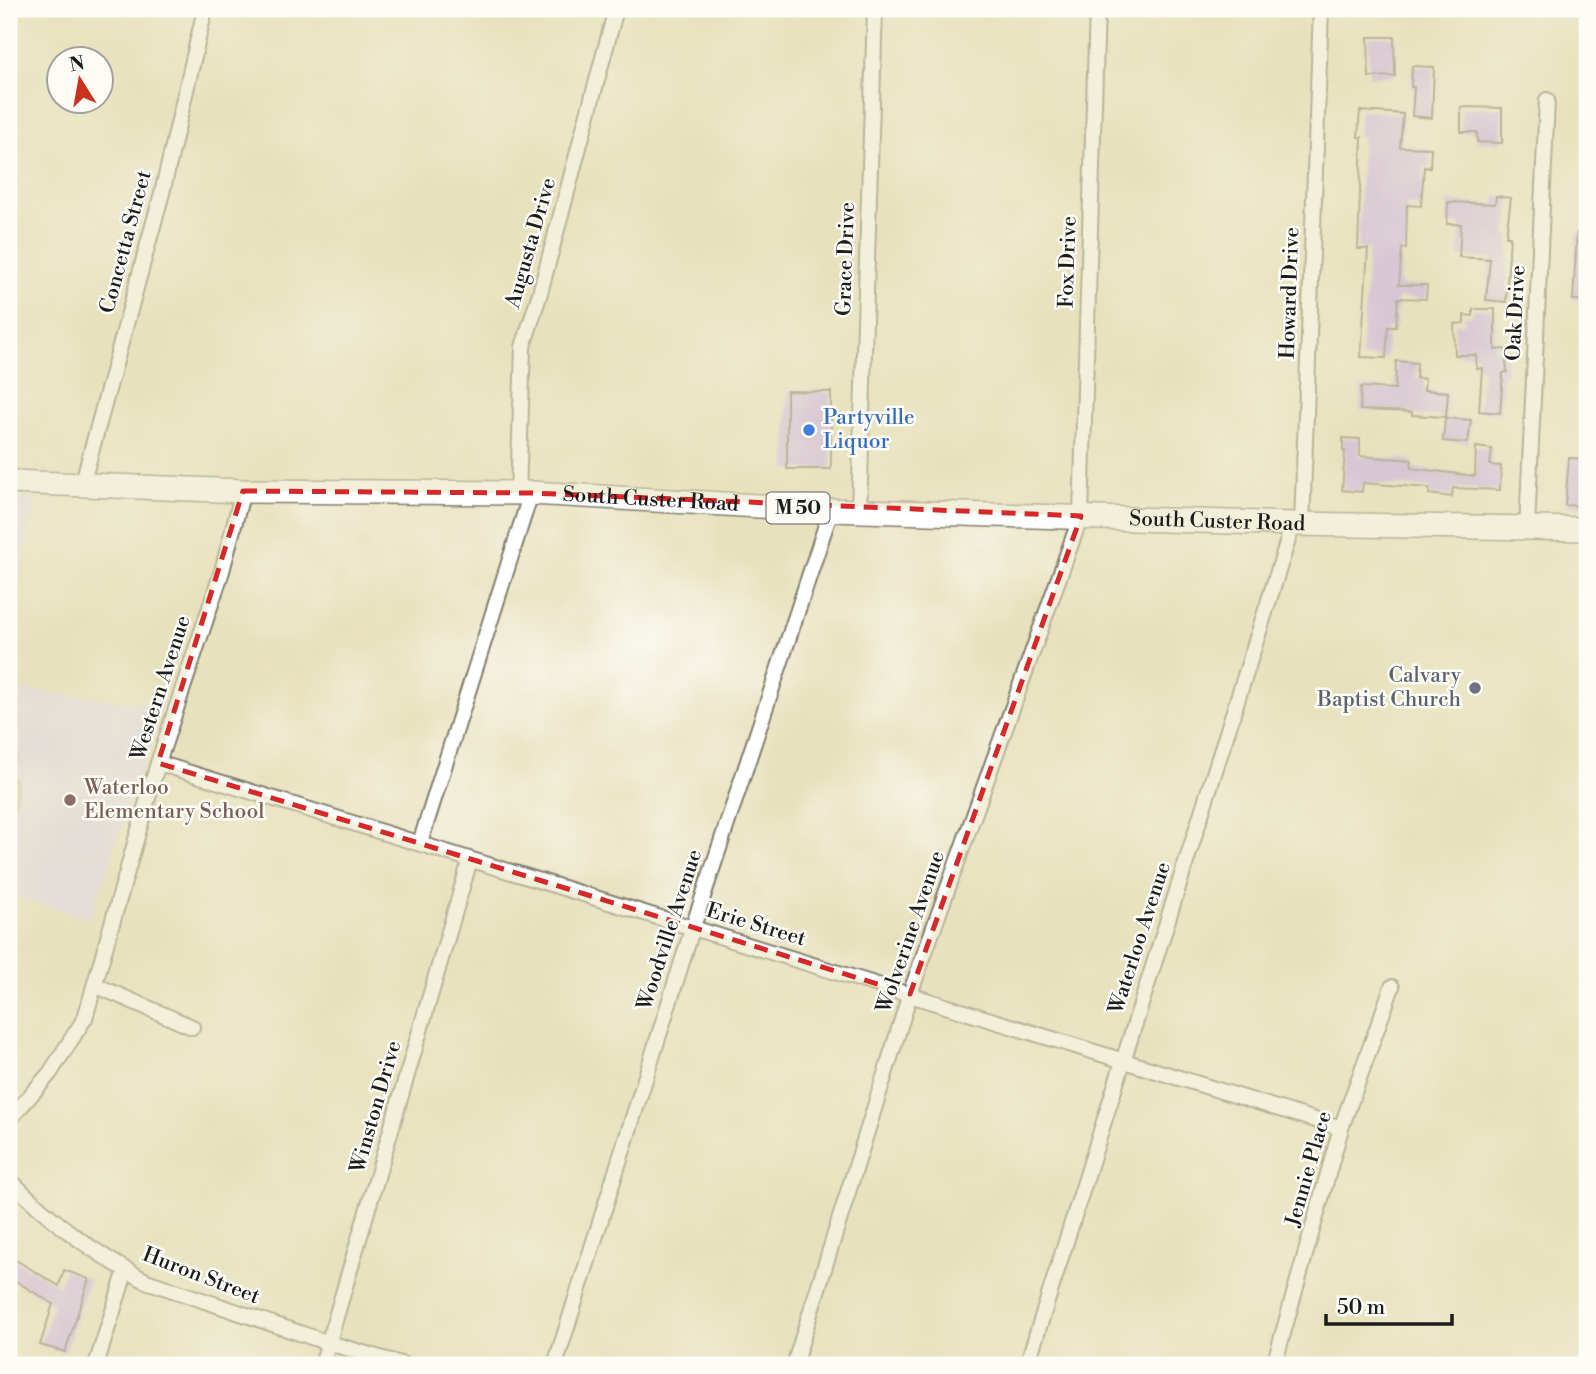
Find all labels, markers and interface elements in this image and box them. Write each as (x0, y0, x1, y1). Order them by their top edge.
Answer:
north arrow (46, 46, 116, 116)
text: N (67, 51, 87, 78)
street label: Concetta Street (94, 167, 158, 316)
street label: Augusta Drive (500, 175, 562, 312)
street label: Grace Drive (831, 202, 861, 316)
street label: Fox Drive (1053, 216, 1083, 308)
street label: Howard Drive (1275, 227, 1305, 359)
street label: Oak Drive (1501, 264, 1531, 362)
place label: Partyville Liquor (823, 405, 915, 455)
marker: Partyville Liquor (801, 422, 817, 438)
street label: South Custer Road (562, 482, 739, 518)
road number: M 50 (766, 492, 830, 524)
street label: South Custer Road (1129, 506, 1306, 537)
street label: Western Avenue (125, 612, 197, 765)
place label: Calvary Baptist Church (1316, 663, 1462, 713)
marker: Calvary Baptist Church (1467, 680, 1483, 696)
place label: Waterloo Elementary School (83, 775, 264, 825)
marker: Waterloo Elementary School (62, 792, 78, 808)
street label: Woodville Avenue (631, 846, 708, 1015)
street label: Wolverine Avenue (871, 848, 951, 1017)
street label: Waterloo Avenue (1103, 859, 1177, 1018)
street label: Erie Street (703, 898, 810, 953)
street label: Winston Drive (344, 1038, 407, 1177)
street label: Jennie Place (1280, 1108, 1338, 1231)
street label: Huron Street (139, 1242, 264, 1310)
scale bar (1326, 1283, 1452, 1327)
text: 50 m (1337, 1295, 1385, 1321)

